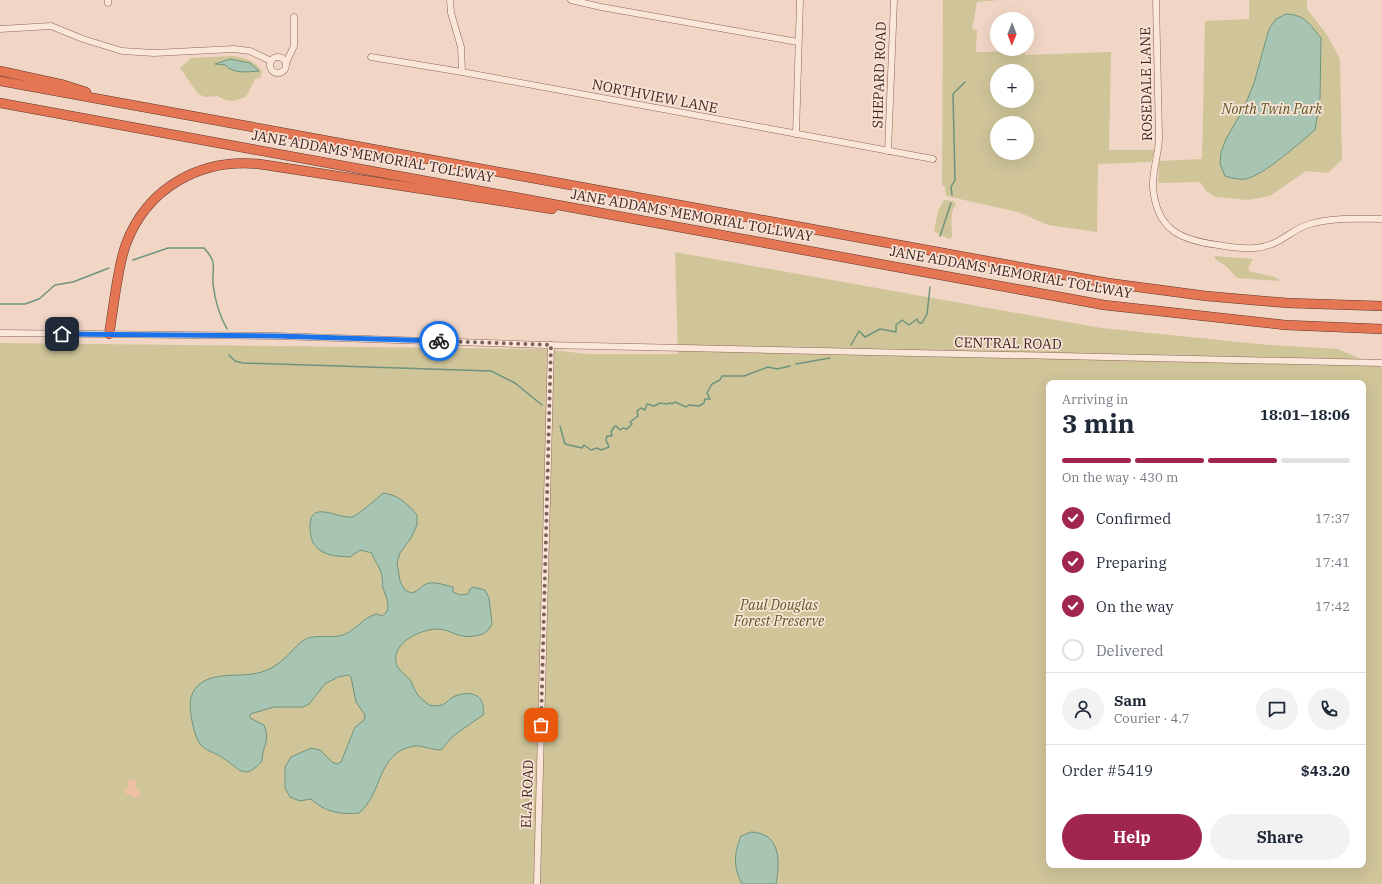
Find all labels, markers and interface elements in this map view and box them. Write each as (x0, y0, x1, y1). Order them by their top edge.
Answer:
north arrow (990, 12, 1034, 56)
map controls (990, 12, 1034, 160)
street label: SHEPARD ROAD (868, 21, 890, 129)
street label: ROSEDALE LANE (1136, 27, 1156, 141)
button: + (990, 64, 1034, 108)
street label: NORTHVIEW LANE (590, 75, 720, 117)
park label: North Twin Park (1221, 100, 1323, 118)
button: − (990, 116, 1034, 160)
street label: JANE ADDAMS MEMORIAL TOLLWAY (250, 126, 496, 186)
street label: JANE ADDAMS MEMORIAL TOLLWAY (569, 185, 815, 245)
street label: JANE ADDAMS MEMORIAL TOLLWAY (888, 242, 1134, 302)
pin (45, 317, 79, 351)
courier (419, 321, 459, 361)
icon: home (51, 323, 73, 345)
icon: bike (428, 330, 450, 352)
street label: CENTRAL ROAD (954, 333, 1062, 353)
text: Arriving in (1062, 391, 1128, 408)
text: 18:01–18:06 (1260, 405, 1350, 424)
text: 3 min (1062, 406, 1135, 440)
text: On the way · 430 m (1062, 469, 1178, 486)
icon: check (1062, 507, 1084, 529)
text: Confirmed (1096, 509, 1171, 528)
text: 17:37 (1315, 510, 1350, 527)
icon: check (1062, 551, 1084, 573)
text: Preparing (1096, 553, 1167, 572)
text: 17:41 (1315, 554, 1350, 571)
icon: check (1062, 595, 1084, 617)
park label: Paul Douglas Forest Preserve (733, 596, 825, 630)
text: On the way (1096, 597, 1174, 616)
text: 17:42 (1315, 598, 1350, 615)
text: Delivered (1096, 641, 1164, 660)
button: person (1062, 688, 1104, 730)
button: chat (1256, 688, 1298, 730)
button: phone (1308, 688, 1350, 730)
text: Sam (1114, 691, 1147, 710)
pin (524, 708, 558, 742)
text: Courier · 4.7 (1114, 710, 1190, 727)
icon: bag (530, 714, 552, 736)
street label: ELA ROAD (517, 759, 537, 829)
text: Order #5419 (1062, 761, 1153, 780)
text: $43.20 (1301, 761, 1350, 780)
button: Help (1062, 814, 1202, 860)
button: Share (1210, 814, 1350, 860)

